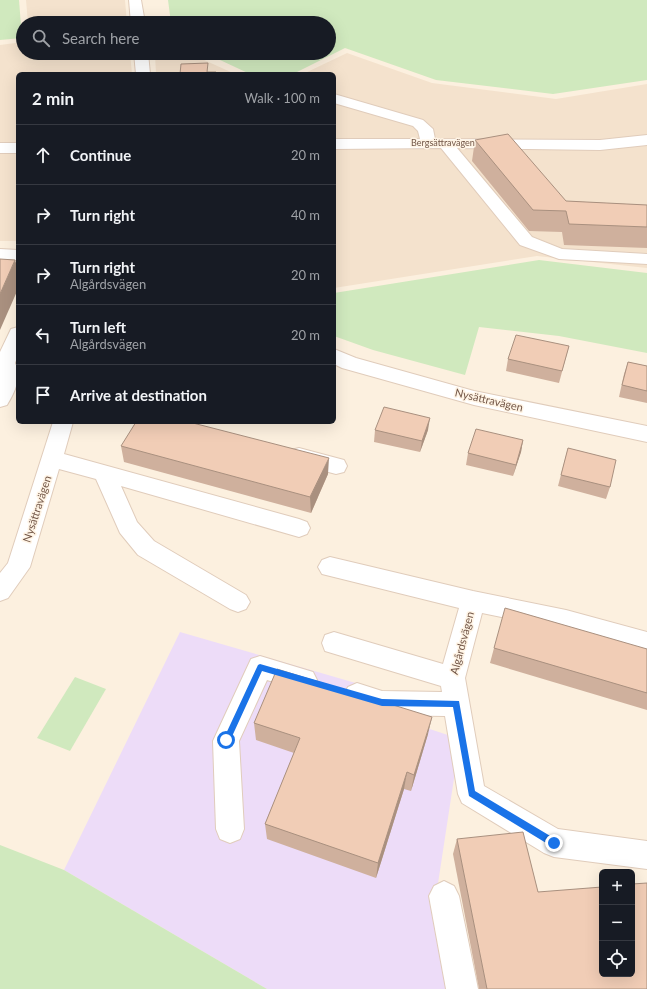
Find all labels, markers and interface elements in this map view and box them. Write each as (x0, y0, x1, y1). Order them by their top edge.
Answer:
search box (16, 16, 336, 60)
icon: search (30, 27, 52, 49)
text: Search here (62, 29, 139, 47)
text: 2 min (32, 88, 74, 109)
text: Walk · 100 m (244, 90, 320, 106)
street label: Bergsättravägen (411, 137, 475, 148)
icon: ahead (32, 144, 54, 166)
text: Continue (70, 146, 131, 164)
text: 20 m (291, 147, 320, 163)
icon: right (32, 204, 54, 226)
text: Turn right (70, 206, 135, 224)
text: 40 m (291, 207, 320, 223)
text: Turn right (70, 258, 135, 276)
icon: right (32, 264, 54, 286)
text: 20 m (291, 267, 320, 283)
text: Algårdsvägen (70, 276, 146, 292)
text: Turn left (70, 318, 126, 336)
icon: left (32, 324, 54, 346)
text: 20 m (291, 327, 320, 343)
text: Algårdsvägen (70, 336, 146, 352)
icon: arrive (32, 384, 54, 406)
street label: Nysättravägen (454, 385, 524, 414)
text: Arrive at destination (70, 386, 207, 404)
street label: Nysättravägen (20, 474, 53, 544)
street label: Algårdsvägen (447, 610, 476, 676)
route start (217, 731, 235, 749)
route end (545, 834, 563, 852)
map controls (599, 869, 635, 977)
button: + (599, 869, 635, 905)
button: − (599, 905, 635, 941)
button: locate (599, 941, 635, 977)

